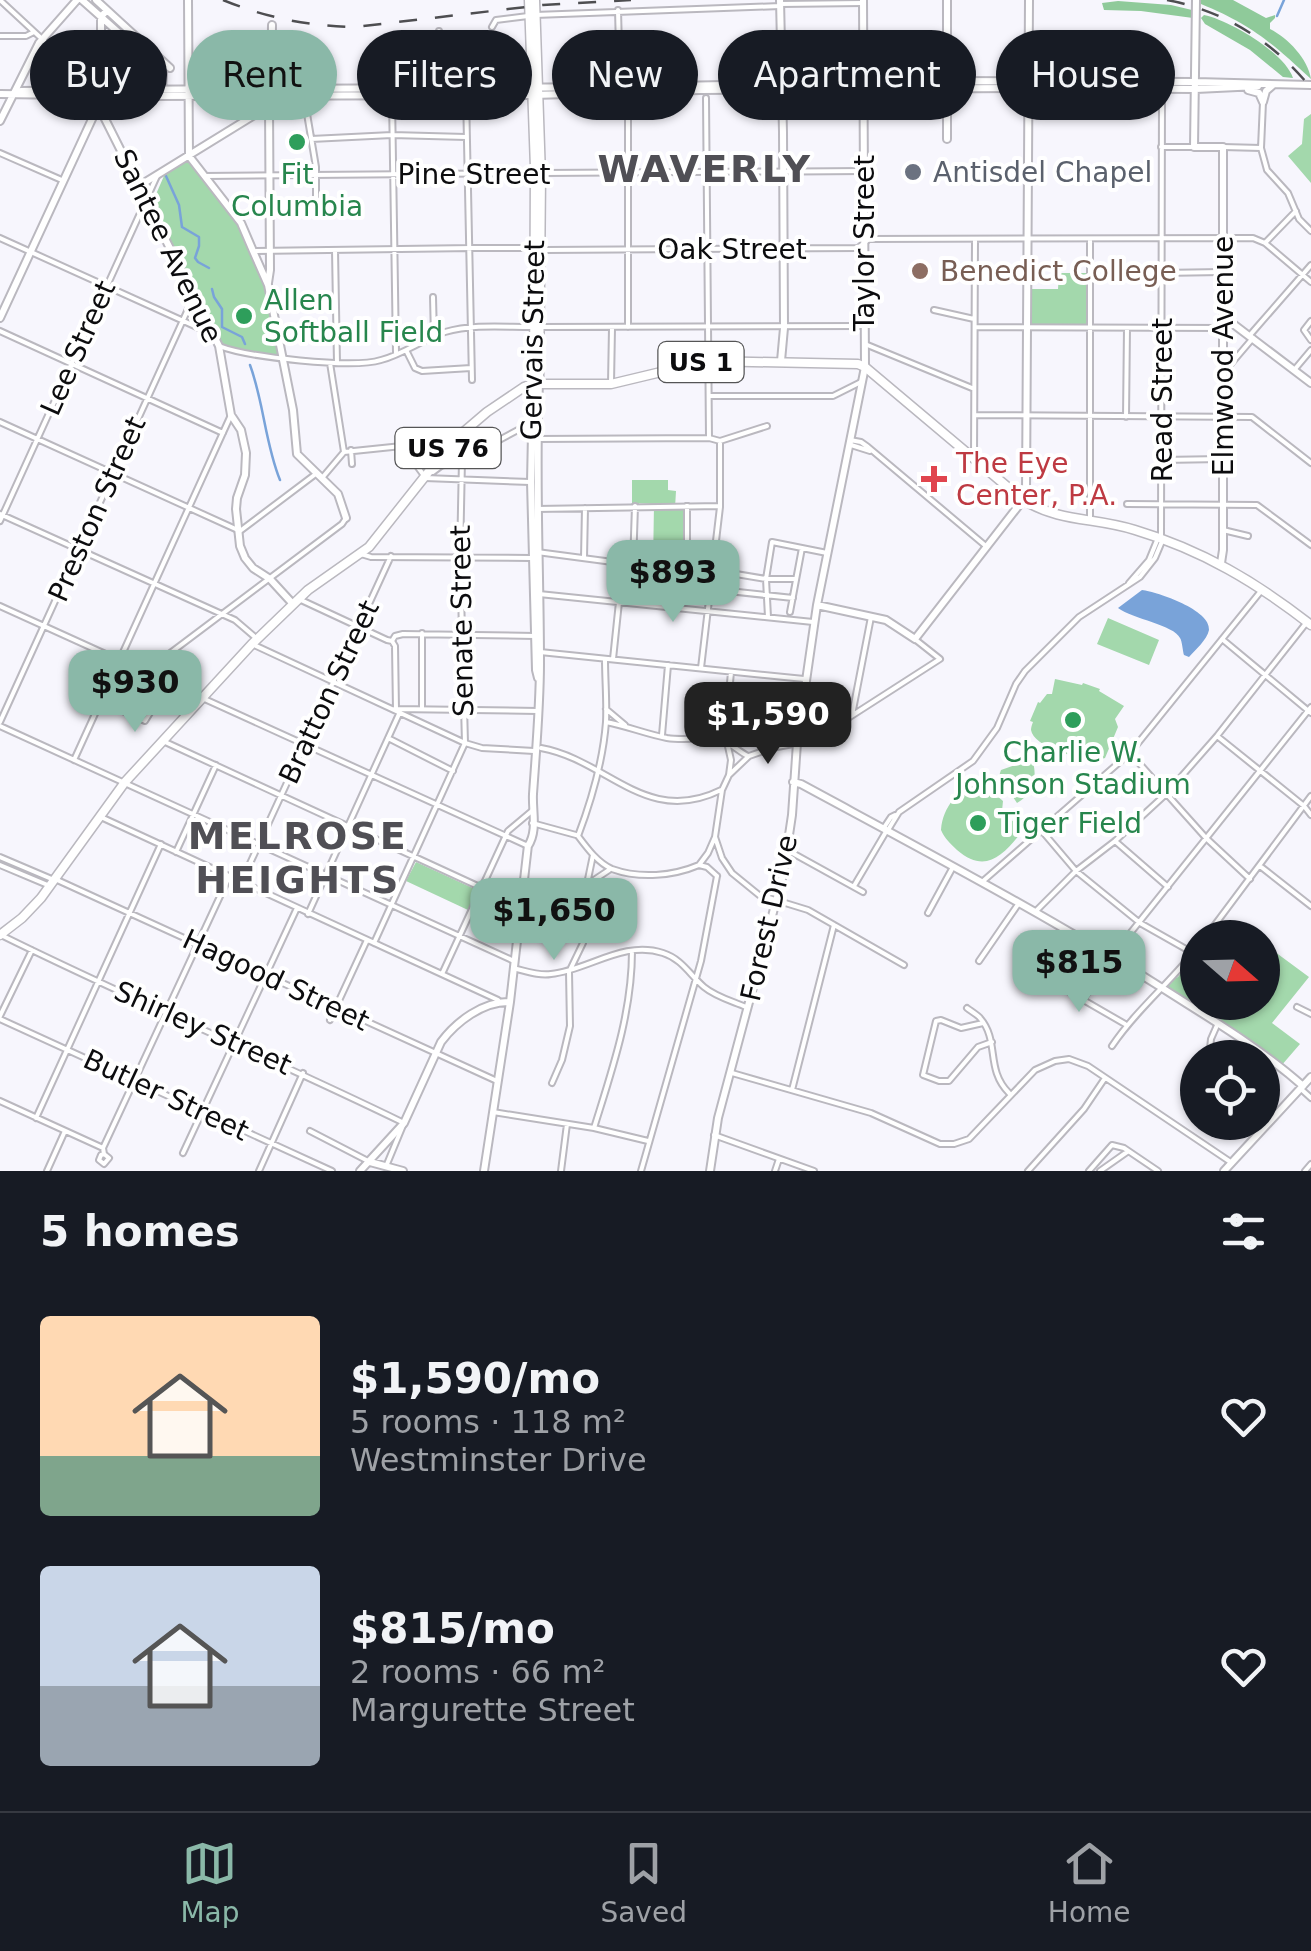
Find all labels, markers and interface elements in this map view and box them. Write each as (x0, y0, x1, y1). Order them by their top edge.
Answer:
chip: Buy (30, 30, 167, 120)
chip: Rent (187, 30, 337, 120)
chip: Filters (357, 30, 532, 120)
chip: New (552, 30, 698, 120)
chip: Apartment (718, 30, 976, 120)
chip: House (996, 30, 1175, 120)
marker: Fit Columbia (286, 131, 308, 153)
street label: Santee Avenue (107, 144, 229, 348)
district label: WAVERLY (598, 147, 812, 191)
street label: Taylor Street (848, 155, 881, 332)
place label: Antisdel Chapel (933, 156, 1152, 189)
place label: Fit Columbia (231, 158, 363, 223)
street label: Pine Street (397, 158, 551, 191)
marker: Antisdel Chapel (902, 161, 924, 183)
street label: Oak Street (657, 233, 807, 266)
street label: Elmwood Avenue (1207, 236, 1240, 476)
street label: Gervais Street (515, 239, 551, 441)
place label: Benedict College (940, 255, 1177, 288)
marker: Benedict College (909, 260, 931, 282)
street label: Lee Street (34, 276, 122, 420)
place label: Allen Softball Field (264, 284, 443, 349)
marker: Allen Softball Field (233, 305, 255, 327)
street label: Read Street (1146, 318, 1179, 482)
road number: US 1 (658, 342, 744, 382)
street label: Preston Street (41, 411, 153, 607)
road number: US 76 (396, 428, 500, 468)
place label: The Eye Center, P.A. (955, 447, 1117, 512)
marker: The Eye Center, P.A. (921, 466, 947, 492)
street label: Senate Street (444, 525, 480, 717)
pin: $893 (614, 540, 732, 625)
text: $893 (628, 553, 718, 591)
street label: Bratton Street (272, 595, 386, 789)
pin: $930 (76, 650, 194, 735)
text: $930 (90, 663, 180, 701)
pin: $1,590 (687, 682, 849, 767)
text: $1,590 (706, 695, 830, 733)
marker: Charlie W. Johnson Stadium (1062, 709, 1084, 731)
place label: Charlie W. Johnson Stadium (953, 736, 1191, 801)
place label: Tiger Field (997, 807, 1142, 840)
marker: Tiger Field (967, 812, 989, 834)
district label: MELROSE HEIGHTS (188, 814, 408, 902)
street label: Forest Drive (734, 832, 804, 1004)
pin: $1,650 (473, 878, 635, 963)
text: $1,650 (492, 891, 616, 929)
north arrow (1180, 920, 1280, 1020)
map controls (1180, 920, 1280, 1140)
street label: Hagood Street (177, 922, 375, 1038)
pin: $815 (1020, 930, 1138, 1015)
text: $815 (1034, 943, 1124, 981)
street label: Shirley Street (109, 974, 297, 1082)
button: locate (1180, 1040, 1280, 1140)
street label: Butler Street (78, 1042, 254, 1148)
icon: filters (1216, 1204, 1271, 1259)
text: 5 homes (40, 1207, 240, 1256)
text: $1,590/mo (350, 1354, 600, 1403)
icon: home (120, 1356, 240, 1476)
icon: heart (1216, 1389, 1271, 1444)
text: 5 rooms · 118 m² (350, 1403, 626, 1441)
text: Westminster Drive (350, 1441, 647, 1479)
text: $815/mo (350, 1604, 555, 1653)
icon: home (120, 1606, 240, 1726)
icon: heart (1216, 1639, 1271, 1694)
text: 2 rooms · 66 m² (350, 1653, 605, 1691)
text: Margurette Street (350, 1691, 635, 1729)
tab: Map (180, 1836, 240, 1929)
tab: Saved (600, 1836, 687, 1929)
tab: Home (1048, 1836, 1131, 1929)

